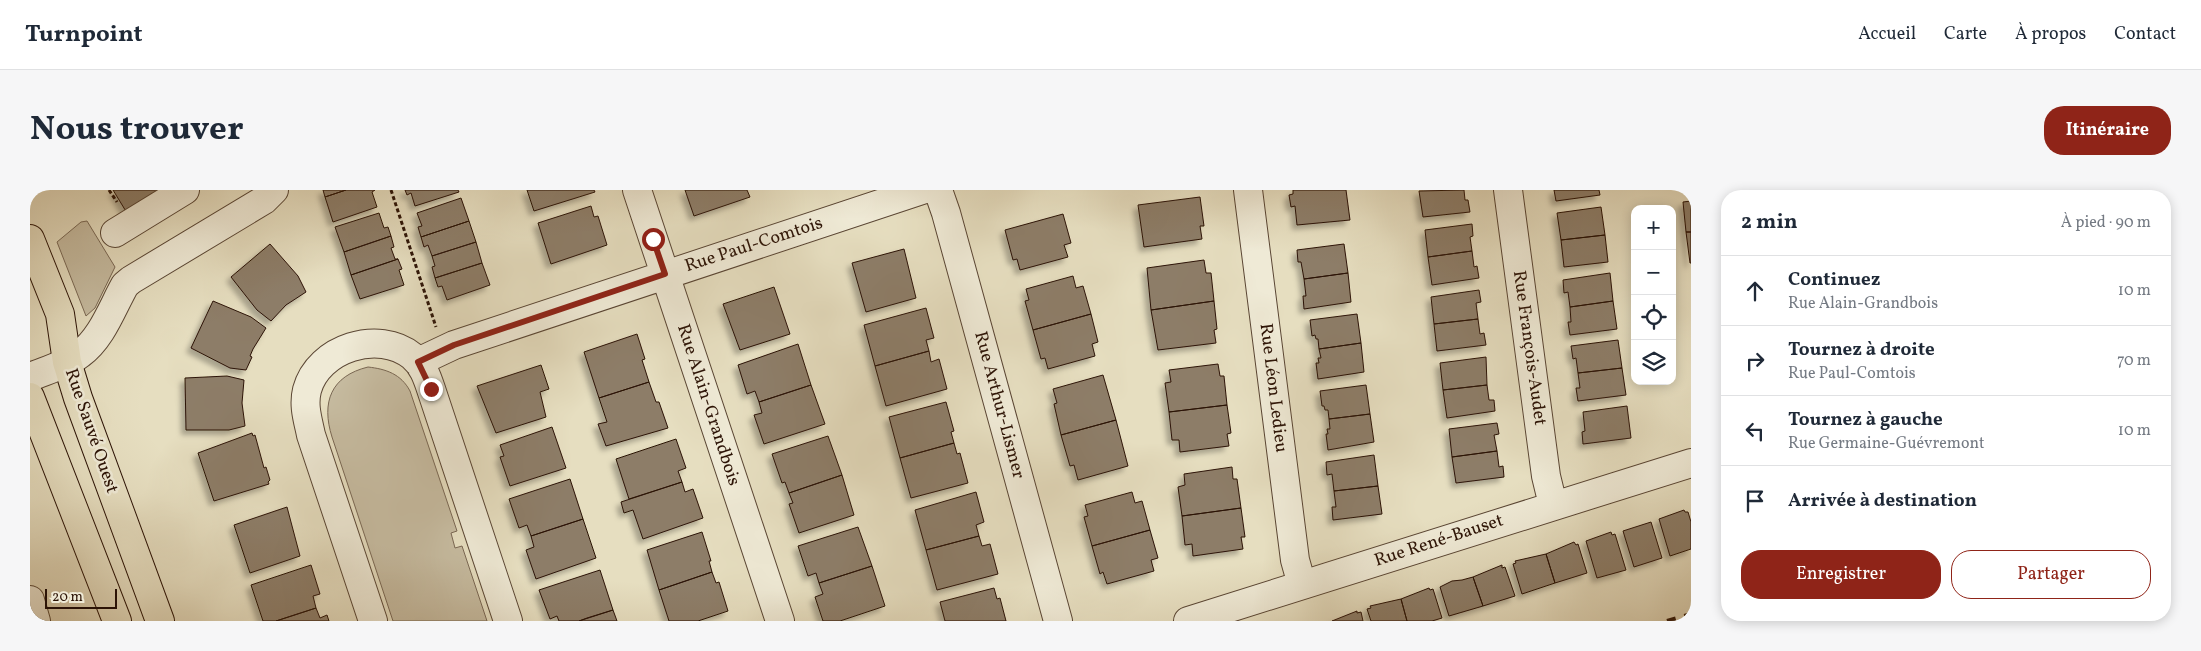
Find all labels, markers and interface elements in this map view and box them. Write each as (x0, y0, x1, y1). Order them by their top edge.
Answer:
text: Turnpoint (25, 18, 143, 52)
text: Accueil (1858, 22, 1916, 47)
text: Carte (1944, 22, 1987, 47)
text: À propos (2015, 22, 2086, 47)
text: Contact (2114, 22, 2176, 47)
text: Nous trouver (30, 106, 244, 154)
button: Itinéraire (2044, 106, 2171, 155)
map controls (1631, 205, 1676, 385)
button: + (1631, 205, 1676, 250)
text: 2 min (1741, 208, 1798, 237)
street label: Rue Paul-Comtois (682, 211, 826, 279)
text: À pied · 90 m (2061, 212, 2151, 234)
route start (642, 228, 665, 251)
button: − (1631, 250, 1676, 295)
text: Continuez (1788, 267, 1880, 293)
street label: Rue François-Audet (1506, 269, 1552, 427)
icon: ahead (1741, 277, 1769, 305)
text: 10 m (2118, 280, 2151, 302)
text: Rue Alain-Grandbois (1788, 293, 1938, 315)
button: locate (1631, 295, 1676, 340)
street label: Rue Alain-Grandbois (670, 321, 746, 489)
street label: Rue Léon Ledieu (1253, 322, 1293, 454)
street label: Rue Arthur-Lismer (967, 328, 1031, 482)
text: Tournez à droite (1788, 337, 1935, 363)
button: layers (1631, 340, 1676, 385)
icon: right (1741, 347, 1769, 375)
text: 70 m (2117, 350, 2151, 372)
text: Rue Paul-Comtois (1788, 363, 1916, 385)
street label: Rue Sauvé Ouest (58, 365, 124, 497)
route end (420, 378, 443, 401)
text: Tournez à gauche (1788, 407, 1943, 433)
icon: left (1741, 417, 1769, 445)
text: 10 m (2118, 420, 2151, 442)
text: Rue Germaine-Guévremont (1788, 433, 1985, 455)
icon: arrive (1741, 487, 1769, 515)
text: Arrivée à destination (1788, 488, 1977, 514)
street label: Rue René-Bauset (1371, 508, 1507, 574)
button: Enregistrer (1741, 550, 1941, 599)
button: Partager (1951, 550, 2151, 599)
scale bar (45, 586, 118, 609)
text: 20 m (52, 588, 83, 607)

